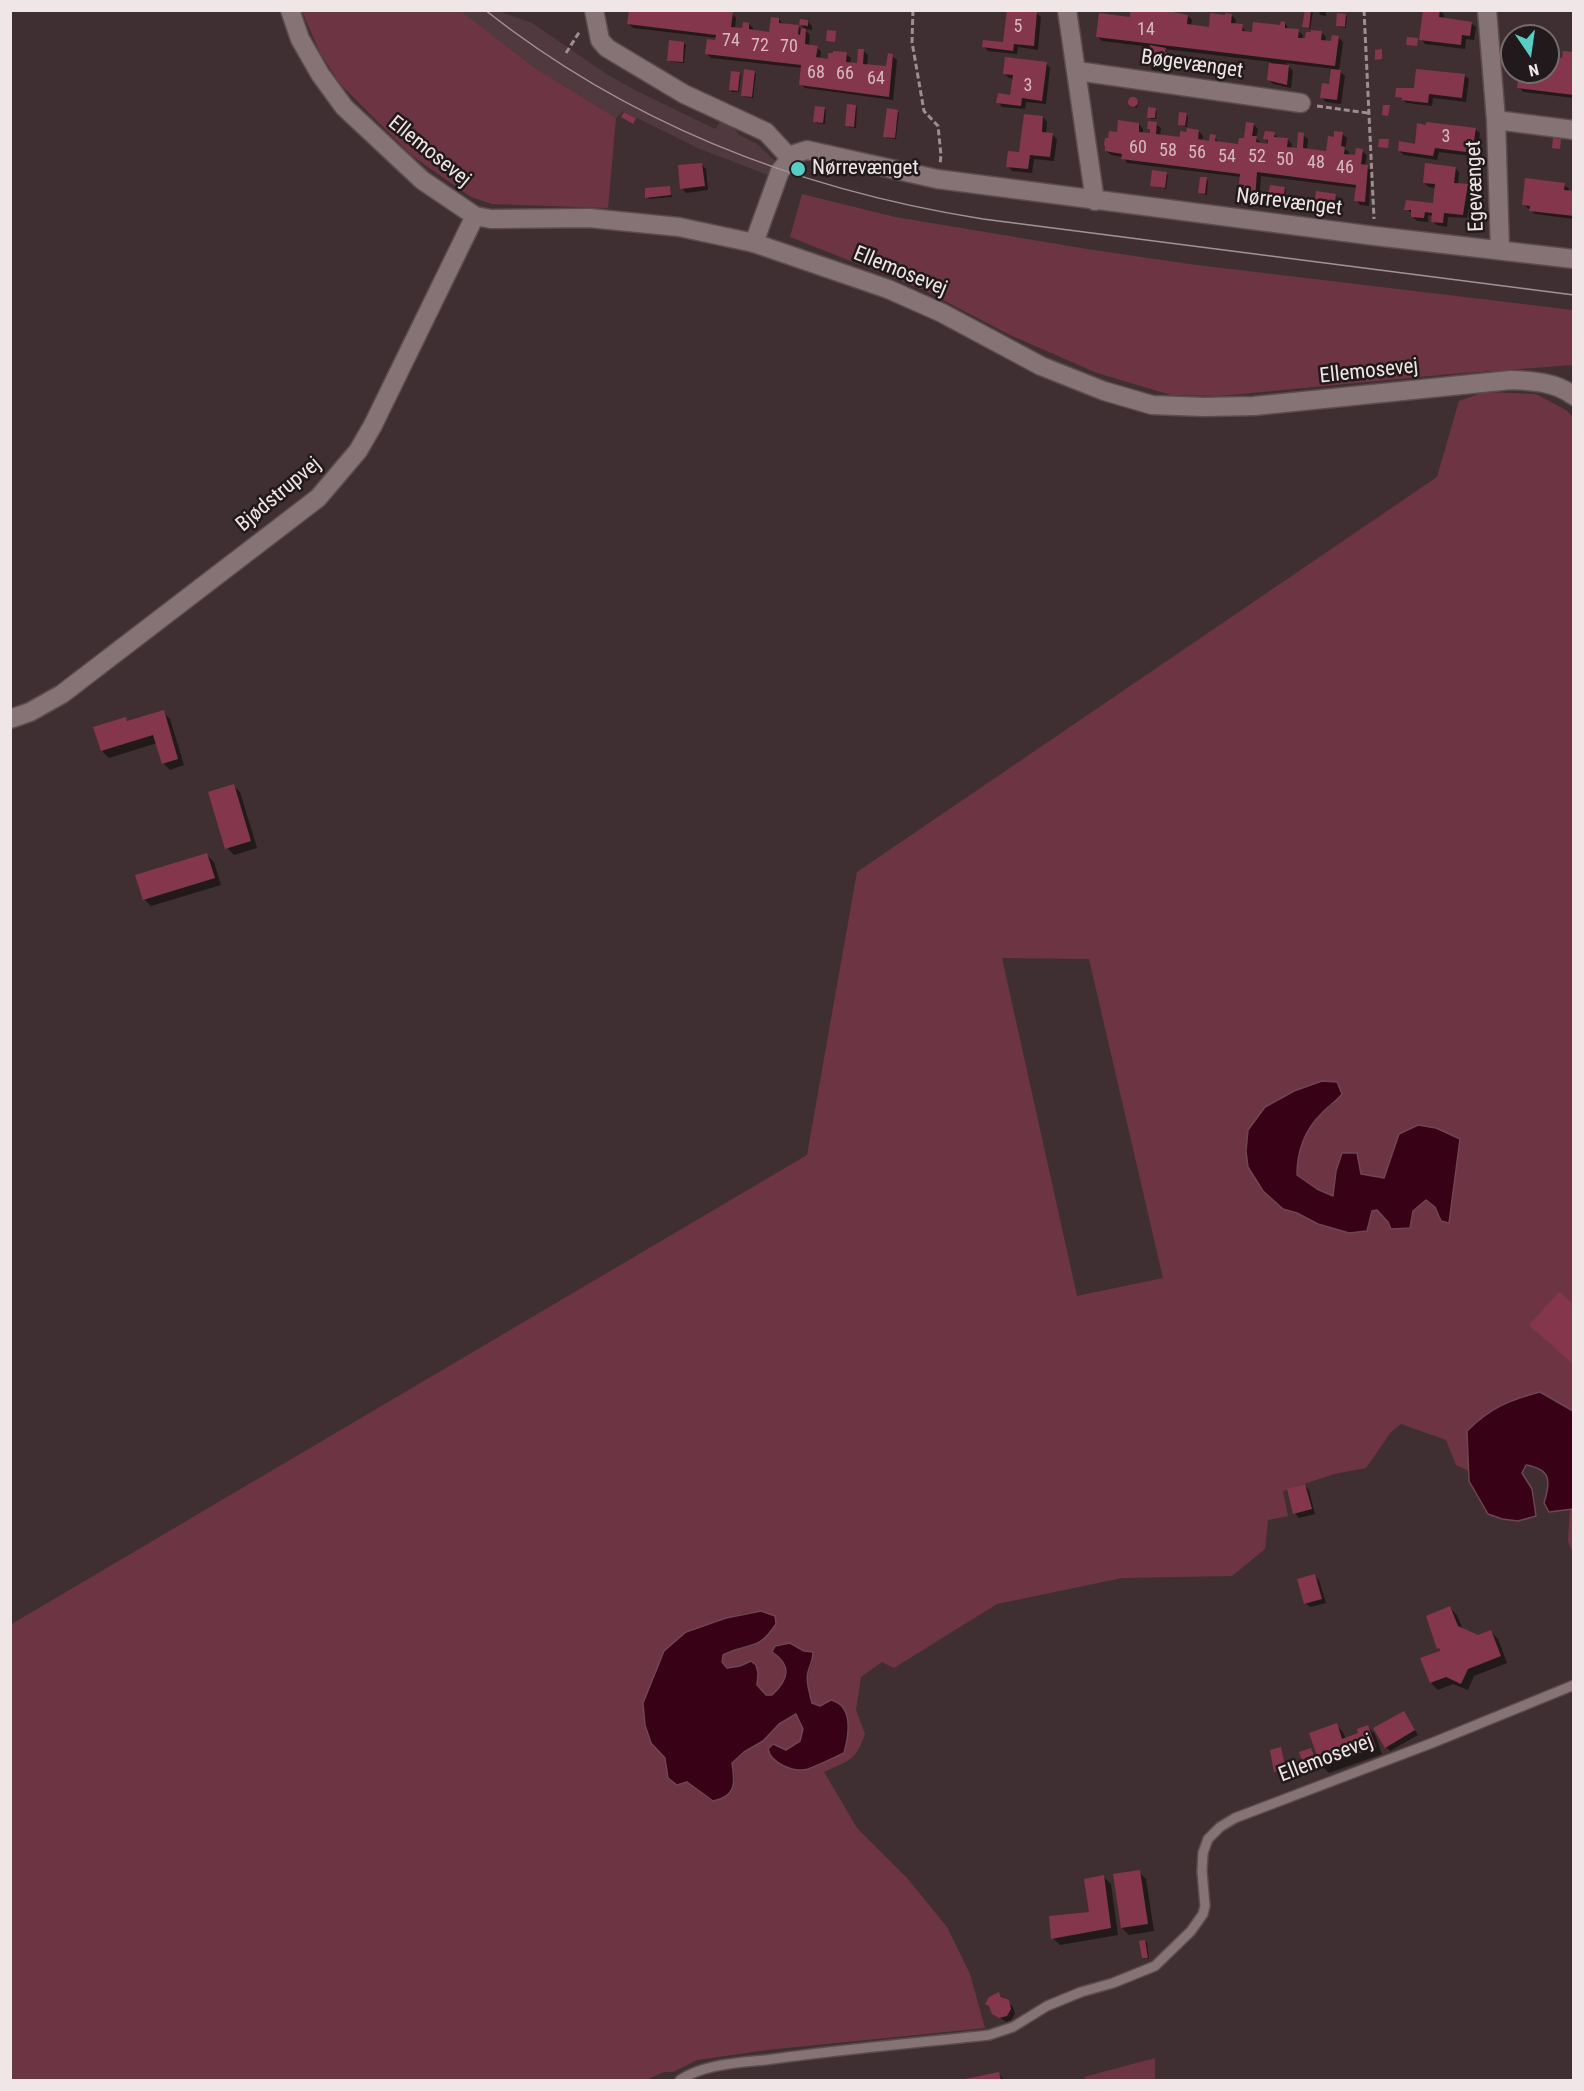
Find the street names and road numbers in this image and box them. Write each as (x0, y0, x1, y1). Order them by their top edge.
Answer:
street label: Bøgevænget (1139, 45, 1245, 85)
street label: Ellemosevej (383, 111, 475, 193)
street label: Egevænget (1462, 140, 1490, 232)
street label: Nørrevænget (1235, 184, 1343, 222)
street label: Ellemosevej (849, 242, 951, 302)
street label: Ellemosevej (1318, 354, 1420, 390)
street label: Bjødstrupvej (231, 452, 327, 538)
street label: Ellemosevej (1275, 1730, 1377, 1788)

